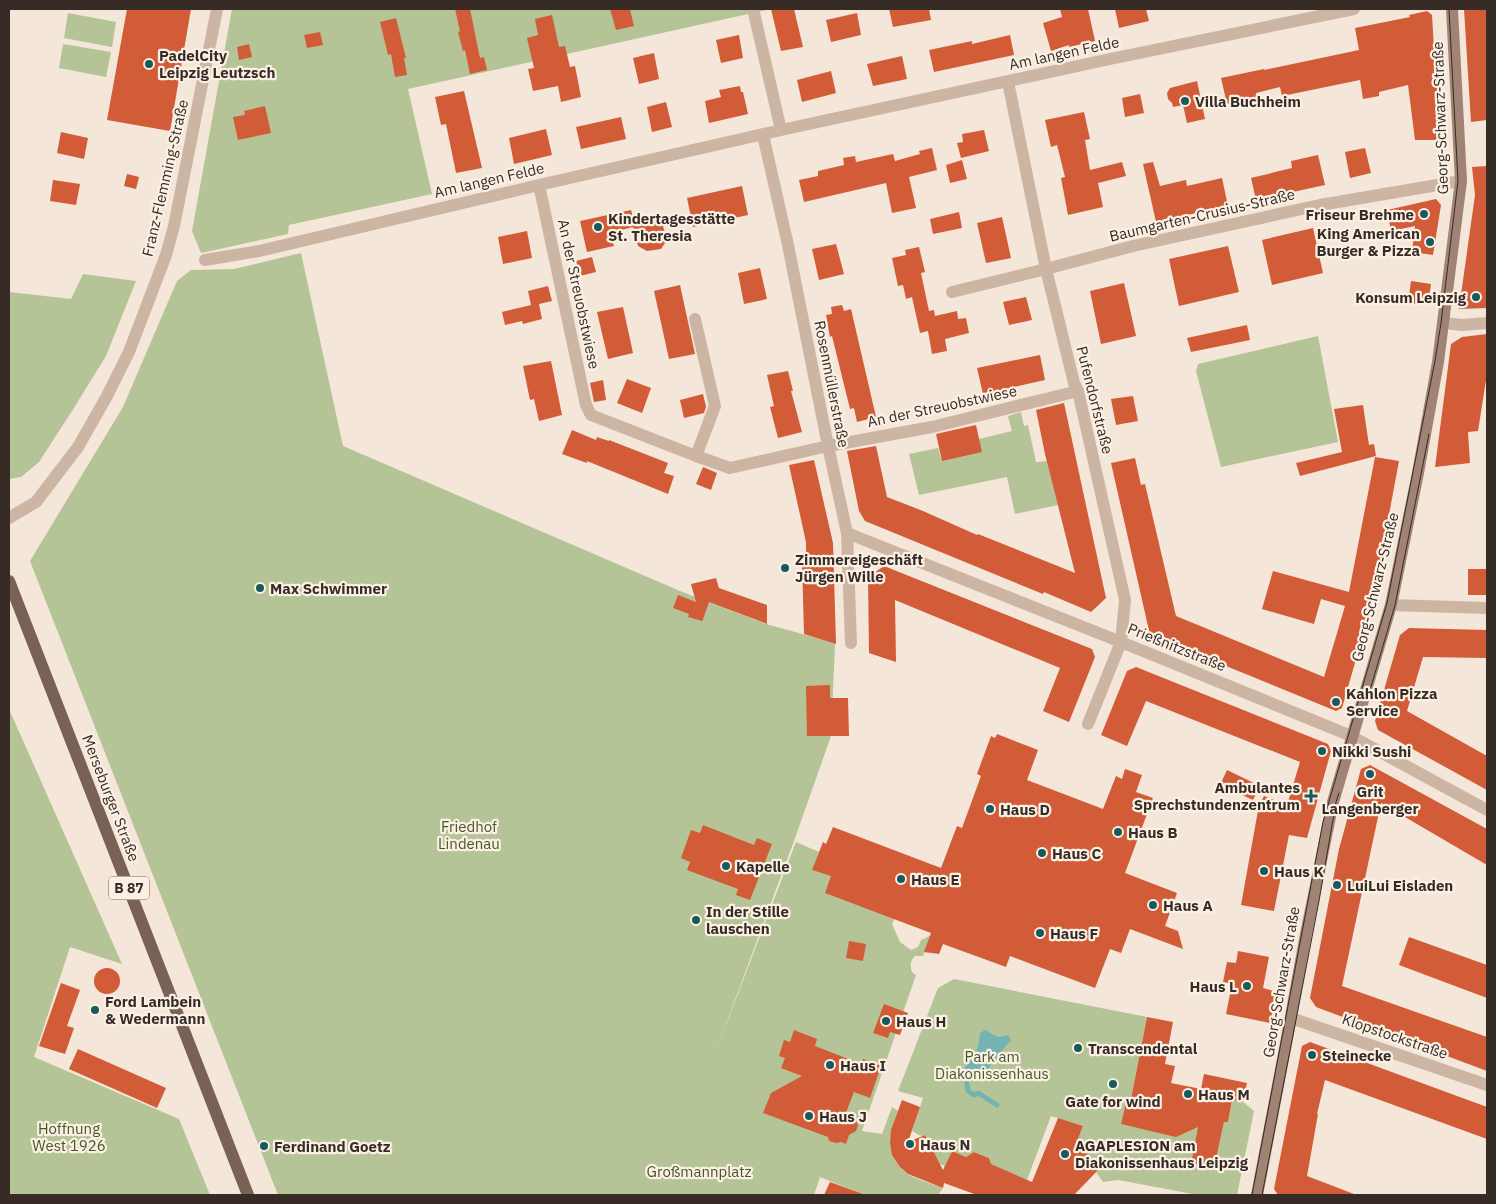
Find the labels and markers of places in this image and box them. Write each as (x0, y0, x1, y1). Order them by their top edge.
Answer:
place label: PadelCity Leipzig Leutzsch (159, 46, 275, 82)
marker: PadelCity Leipzig Leutzsch (143, 58, 155, 70)
place label: Villa Buchheim (1195, 92, 1301, 111)
marker: Villa Buchheim (1179, 95, 1191, 107)
place label: Friseur Brehme (1306, 205, 1414, 224)
marker: Friseur Brehme (1418, 208, 1430, 220)
place label: Kindertagesstätte St. Theresia (608, 209, 735, 245)
marker: Kindertagesstätte St. Theresia (592, 221, 604, 233)
place label: King American Burger & Pizza (1316, 224, 1420, 260)
marker: King American Burger & Pizza (1424, 236, 1436, 248)
place label: Konsum Leipzig (1355, 288, 1467, 307)
marker: Konsum Leipzig (1470, 291, 1482, 303)
place label: Zimmereigeschäft Jürgen Wille (795, 550, 923, 586)
marker: Zimmereigeschäft Jürgen Wille (779, 562, 791, 574)
place label: Max Schwimmer (270, 579, 387, 598)
marker: Max Schwimmer (254, 582, 266, 594)
place label: Kahlon Pizza Service (1346, 684, 1438, 720)
marker: Kahlon Pizza Service (1330, 696, 1342, 708)
place label: Nikki Sushi (1332, 742, 1411, 761)
marker: Nikki Sushi (1316, 745, 1328, 757)
marker: Grit Langenberger (1364, 768, 1376, 780)
place label: Ambulantes Sprechstundenzentrum (1134, 778, 1300, 814)
place label: Grit Langenberger (1321, 782, 1419, 818)
marker: Ambulantes Sprechstundenzentrum (1304, 789, 1318, 803)
place label: Haus D (1000, 800, 1050, 819)
marker: Haus D (984, 803, 996, 815)
place label: Haus B (1128, 823, 1177, 842)
marker: Haus B (1112, 826, 1124, 838)
place label: Haus C (1052, 844, 1101, 863)
marker: Haus C (1036, 847, 1048, 859)
place label: Kapelle (736, 857, 790, 876)
marker: Kapelle (720, 860, 732, 872)
place label: Haus K (1274, 862, 1324, 881)
marker: Haus K (1258, 865, 1270, 877)
place label: Haus E (911, 870, 960, 889)
marker: Haus E (895, 873, 907, 885)
place label: LuiLui Eisladen (1347, 876, 1453, 895)
marker: LuiLui Eisladen (1331, 879, 1343, 891)
place label: Haus A (1163, 896, 1213, 915)
marker: Haus A (1147, 899, 1159, 911)
place label: In der Stille lauschen (706, 902, 789, 938)
marker: In der Stille lauschen (690, 914, 702, 926)
place label: Haus F (1050, 924, 1098, 943)
marker: Haus F (1034, 927, 1046, 939)
place label: Haus L (1190, 977, 1237, 996)
marker: Haus L (1241, 980, 1253, 992)
place label: Ford Lambein & Wedermann (105, 992, 205, 1028)
marker: Ford Lambein & Wedermann (89, 1004, 101, 1016)
place label: Haus H (896, 1012, 946, 1031)
marker: Haus H (880, 1015, 892, 1027)
place label: Transcendental (1088, 1039, 1198, 1058)
marker: Transcendental (1072, 1042, 1084, 1054)
place label: Steinecke (1322, 1046, 1392, 1065)
marker: Steinecke (1306, 1049, 1318, 1061)
place label: Haus I (840, 1056, 886, 1075)
marker: Haus I (824, 1059, 836, 1071)
marker: Gate for wind (1107, 1078, 1119, 1090)
place label: Haus M (1198, 1085, 1250, 1104)
marker: Haus M (1182, 1088, 1194, 1100)
place label: Gate for wind (1065, 1092, 1161, 1111)
place label: Haus J (819, 1107, 867, 1126)
marker: Haus J (803, 1110, 815, 1122)
place label: Haus N (920, 1135, 970, 1154)
place label: AGAPLESION am Diakonissenhaus Leipzig (1075, 1136, 1249, 1172)
place label: Ferdinand Goetz (274, 1137, 391, 1156)
marker: Haus N (904, 1138, 916, 1150)
marker: Ferdinand Goetz (258, 1140, 270, 1152)
marker: AGAPLESION am Diakonissenhaus Leipzig (1059, 1148, 1071, 1160)

